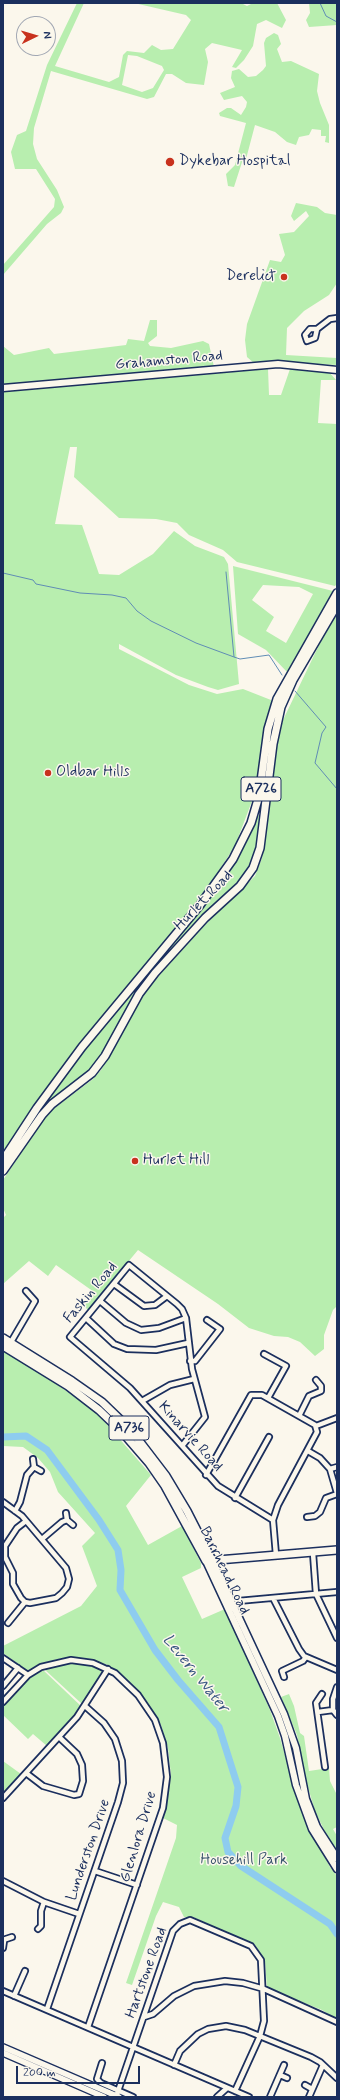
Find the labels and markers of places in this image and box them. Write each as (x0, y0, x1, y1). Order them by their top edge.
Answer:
place label: Dykebar Hospital (179, 153, 290, 171)
marker: Dykebar Hospital (164, 156, 176, 168)
place label: Derelict (226, 268, 276, 286)
marker: Derelict (279, 272, 289, 282)
place label: Oldbar Hills (56, 764, 130, 782)
marker: Oldbar Hills (43, 768, 53, 778)
place label: Hurlet Hill (143, 1152, 209, 1170)
marker: Hurlet Hill (130, 1156, 140, 1166)

